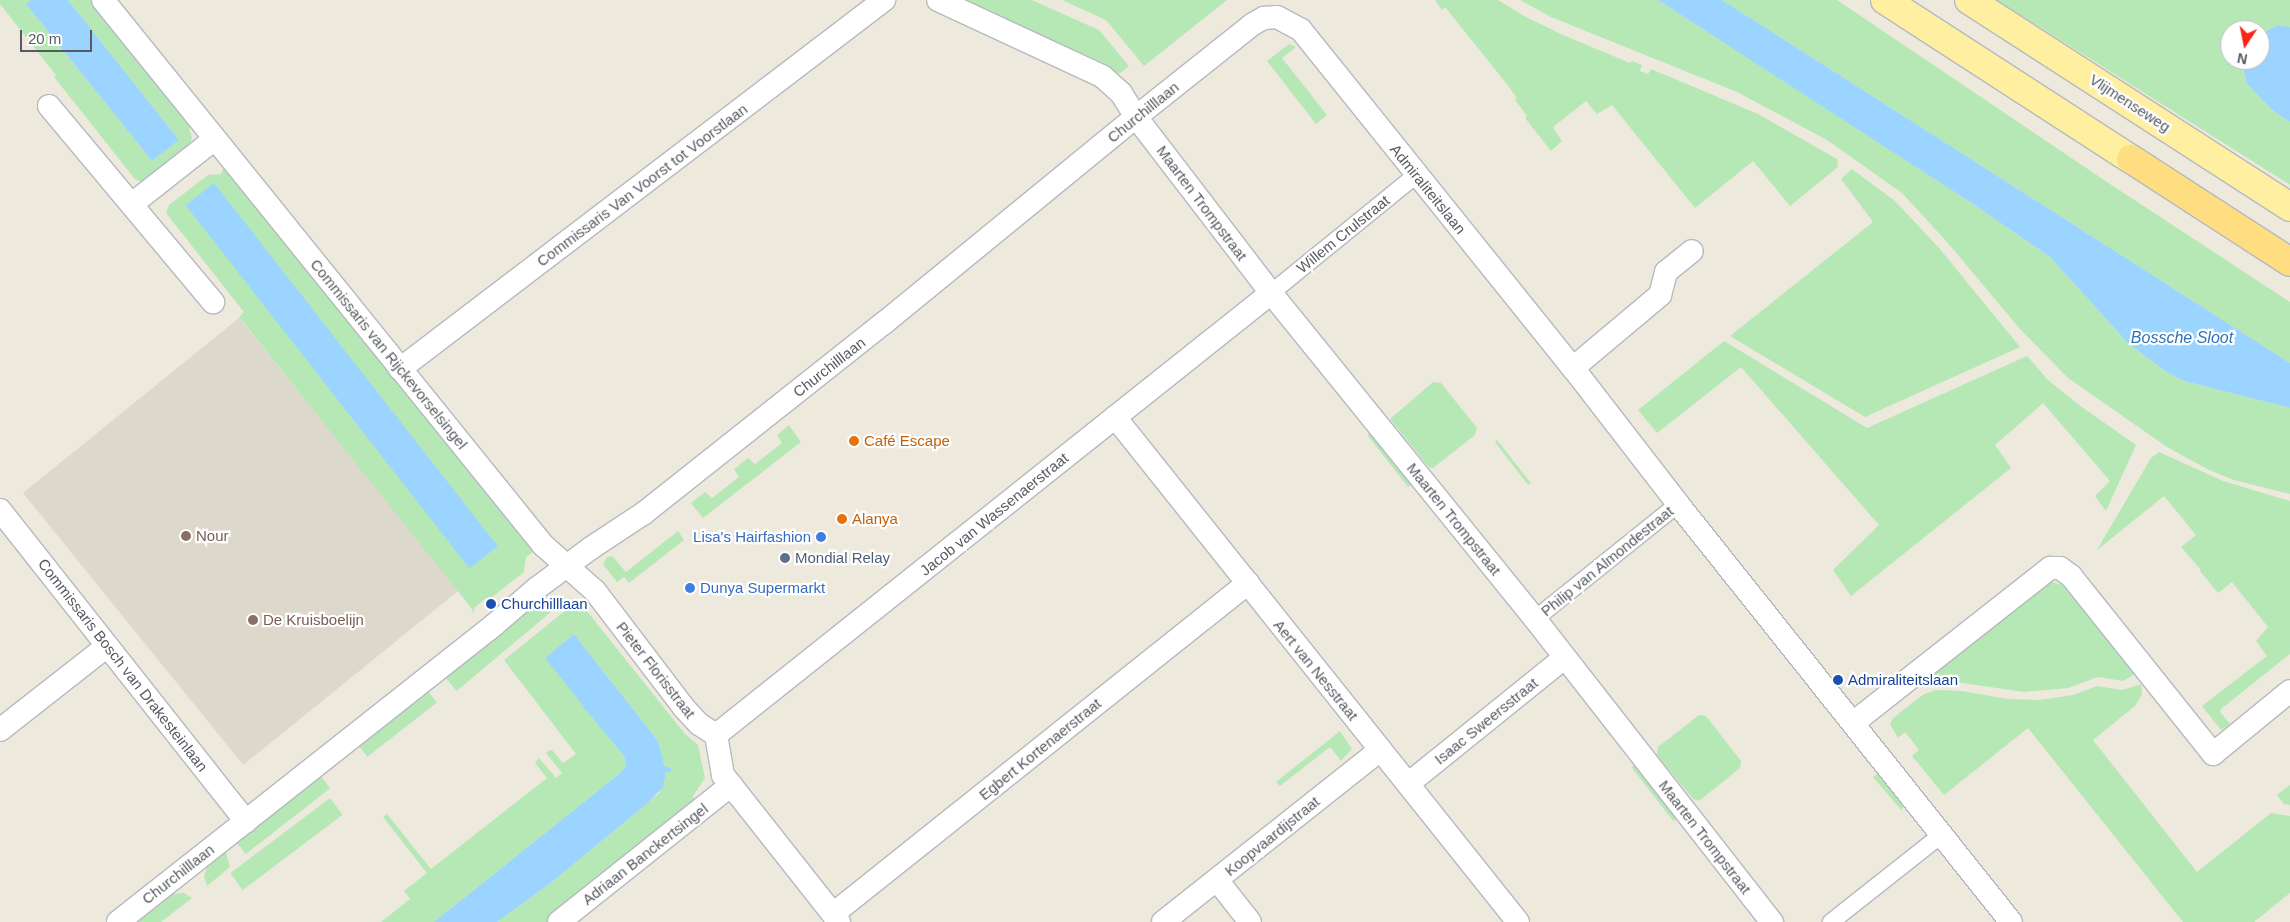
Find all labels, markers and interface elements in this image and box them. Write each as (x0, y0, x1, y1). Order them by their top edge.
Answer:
scale bar (22, 20, 95, 52)
north arrow (2220, 20, 2270, 70)
text: 20 m (28, 30, 61, 47)
text: N (2236, 50, 2249, 68)
street label: Vlijmenseweg (2086, 70, 2174, 136)
street label: Churchilllaan (1104, 78, 1182, 146)
street label: Commissaris Van Voorst tot Voorstlaan (533, 100, 751, 270)
street label: Admiraliteitslaan (1386, 141, 1470, 237)
street label: Maarten Trompstraat (1153, 142, 1251, 264)
street label: Willem Crulstraat (1293, 191, 1393, 277)
street label: Commissaris van Rijckevorselsingel (307, 255, 471, 453)
water label: Bossche Sloot (2131, 328, 2233, 348)
street label: Churchilllaan (789, 333, 869, 401)
place label: Café Escape (864, 432, 950, 450)
marker: Café Escape (848, 435, 860, 447)
street label: Jacob van Wassenaerstraat (916, 449, 1072, 579)
street label: Maarten Trompstraat (1403, 459, 1505, 579)
street label: Philip van Almondestraat (1537, 502, 1677, 620)
place label: Alanya (852, 510, 898, 528)
marker: Alanya (836, 513, 848, 525)
place label: Nour (196, 527, 229, 545)
place label: Lisa's Hairfashion (693, 528, 811, 546)
marker: Nour (180, 530, 192, 542)
marker: Lisa's Hairfashion (815, 531, 827, 543)
place label: Mondial Relay (795, 549, 890, 567)
marker: Mondial Relay (779, 552, 791, 564)
street label: Commissaris Bosch van Drakesteinlaan (34, 555, 212, 775)
place label: Dunya Supermarkt (700, 579, 825, 597)
marker: Dunya Supermarkt (684, 582, 696, 594)
place label: Churchilllaan (501, 595, 588, 613)
marker: Churchilllaan (485, 598, 497, 610)
place label: De Kruisboelijn (263, 611, 364, 629)
marker: De Kruisboelijn (247, 614, 259, 626)
street label: Aert van Nesstraat (1270, 616, 1362, 724)
street label: Pieter Florisstraat (613, 618, 699, 722)
place label: Admiraliteitslaan (1848, 671, 1958, 689)
street label: Isaac Sweersstraat (1431, 674, 1541, 768)
marker: Admiraliteitslaan (1832, 674, 1844, 686)
street label: Egbert Kortenaerstraat (975, 694, 1105, 804)
street label: Maarten Trompstraat (1655, 776, 1755, 898)
street label: Koopvaardijstraat (1221, 792, 1323, 880)
street label: Adriaan Banckertsingel (579, 799, 711, 909)
street label: Churchilllaan (138, 840, 218, 908)

